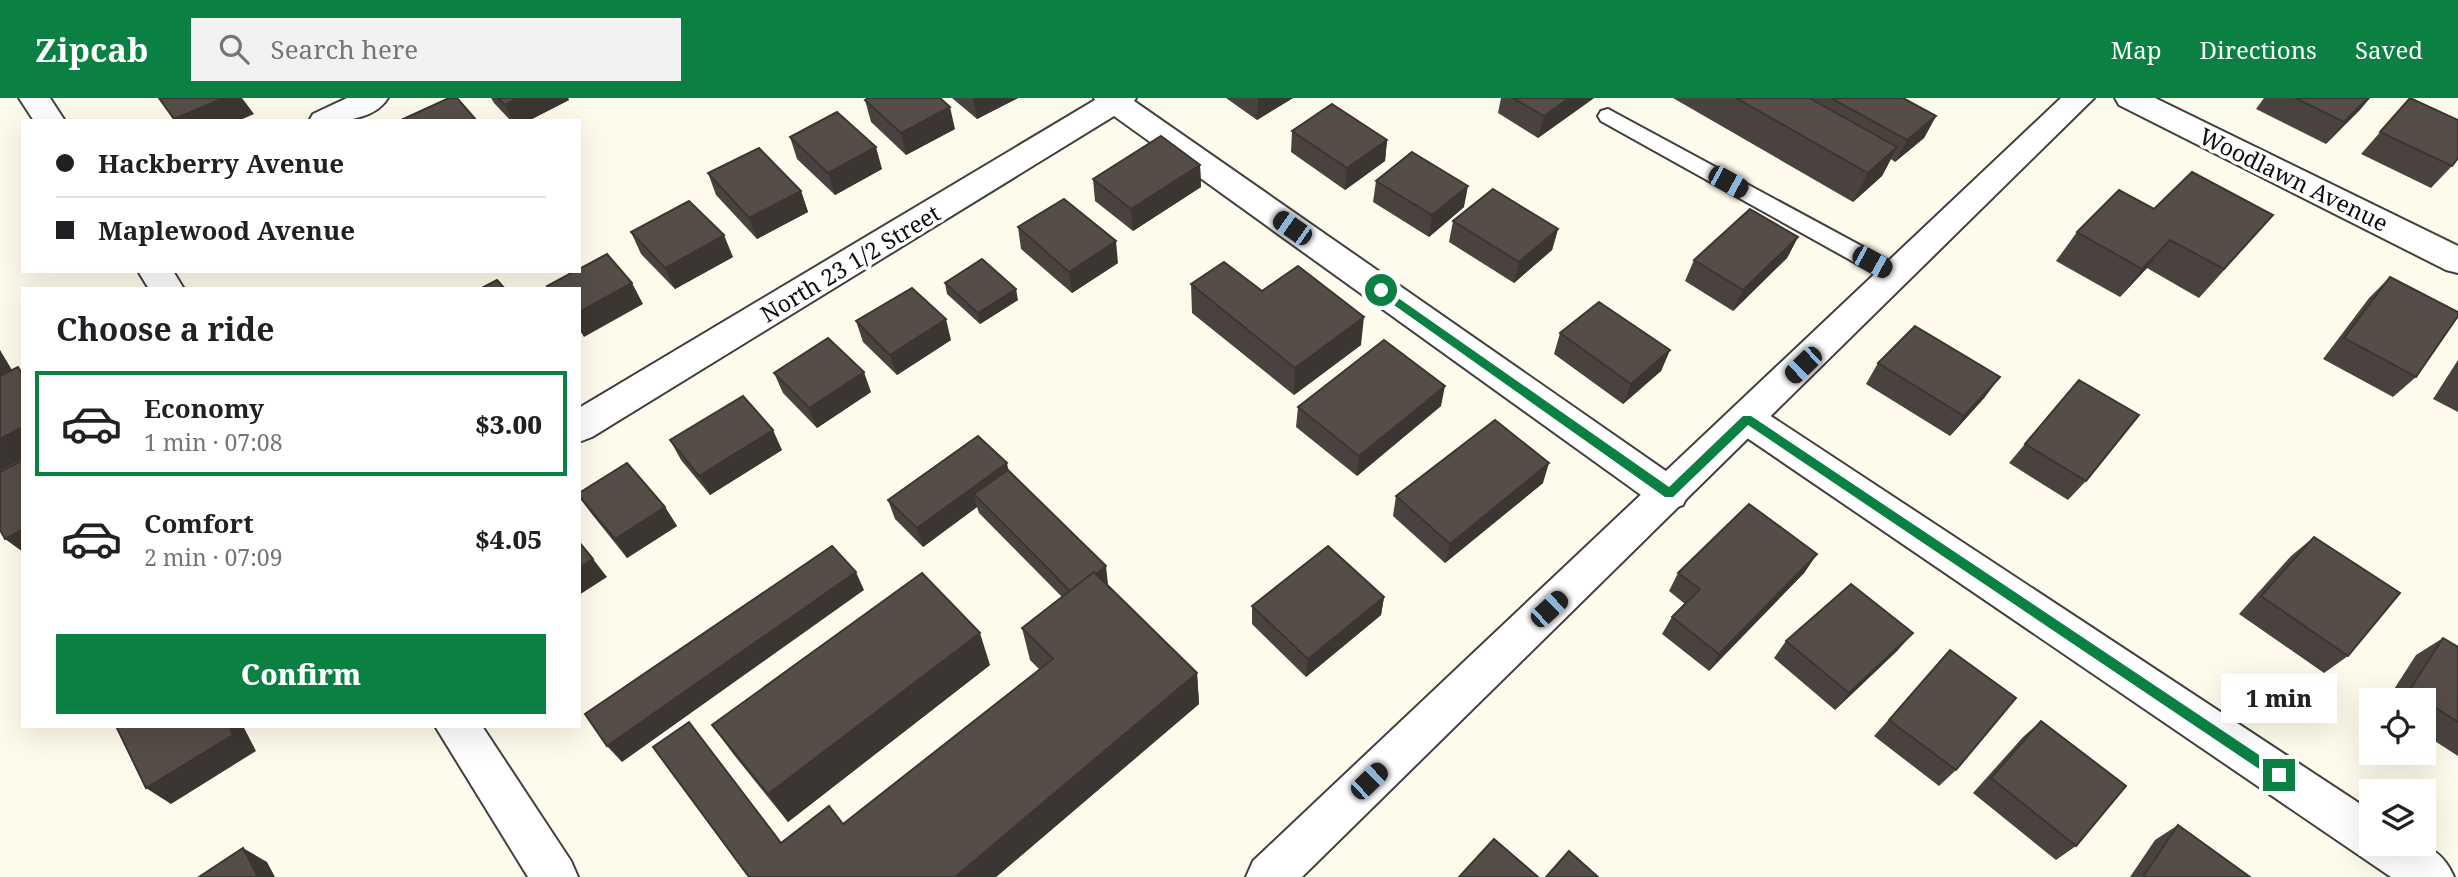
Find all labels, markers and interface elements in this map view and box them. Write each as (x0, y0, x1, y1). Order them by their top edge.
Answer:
search box (191, 18, 681, 81)
text: Zipcab (35, 27, 149, 72)
icon: search (215, 30, 253, 68)
text: Search here (271, 31, 418, 67)
text: Map (2111, 33, 2162, 66)
text: Directions (2200, 33, 2317, 66)
text: Saved (2355, 33, 2423, 66)
street label: Woodlawn Avenue (2194, 119, 2394, 239)
text: Hackberry Avenue (98, 145, 344, 181)
car (1705, 163, 1752, 201)
street label: North 23 1/2 Street (754, 197, 946, 329)
car (1269, 207, 1316, 249)
text: Maplewood Avenue (98, 212, 355, 248)
car (1849, 243, 1896, 281)
route start (1365, 274, 1397, 306)
text: Choose a ride (56, 307, 275, 350)
car (1781, 343, 1826, 387)
text: Economy (144, 390, 264, 426)
icon: car (60, 392, 123, 455)
text: $3.00 (475, 406, 542, 442)
text: 1 min · 07:08 (144, 426, 282, 458)
text: Comfort (144, 505, 254, 541)
icon: car (60, 507, 123, 570)
text: $4.05 (475, 521, 542, 557)
text: 2 min · 07:09 (144, 541, 282, 573)
car (1527, 587, 1572, 631)
button: Confirm (56, 634, 546, 714)
callout: 1 min (2221, 674, 2337, 722)
text: 1 min (2246, 682, 2312, 714)
map controls (2359, 688, 2436, 856)
button: locate (2359, 688, 2436, 765)
car (1347, 759, 1392, 803)
route end (2263, 759, 2295, 791)
button: layers (2359, 779, 2436, 856)

